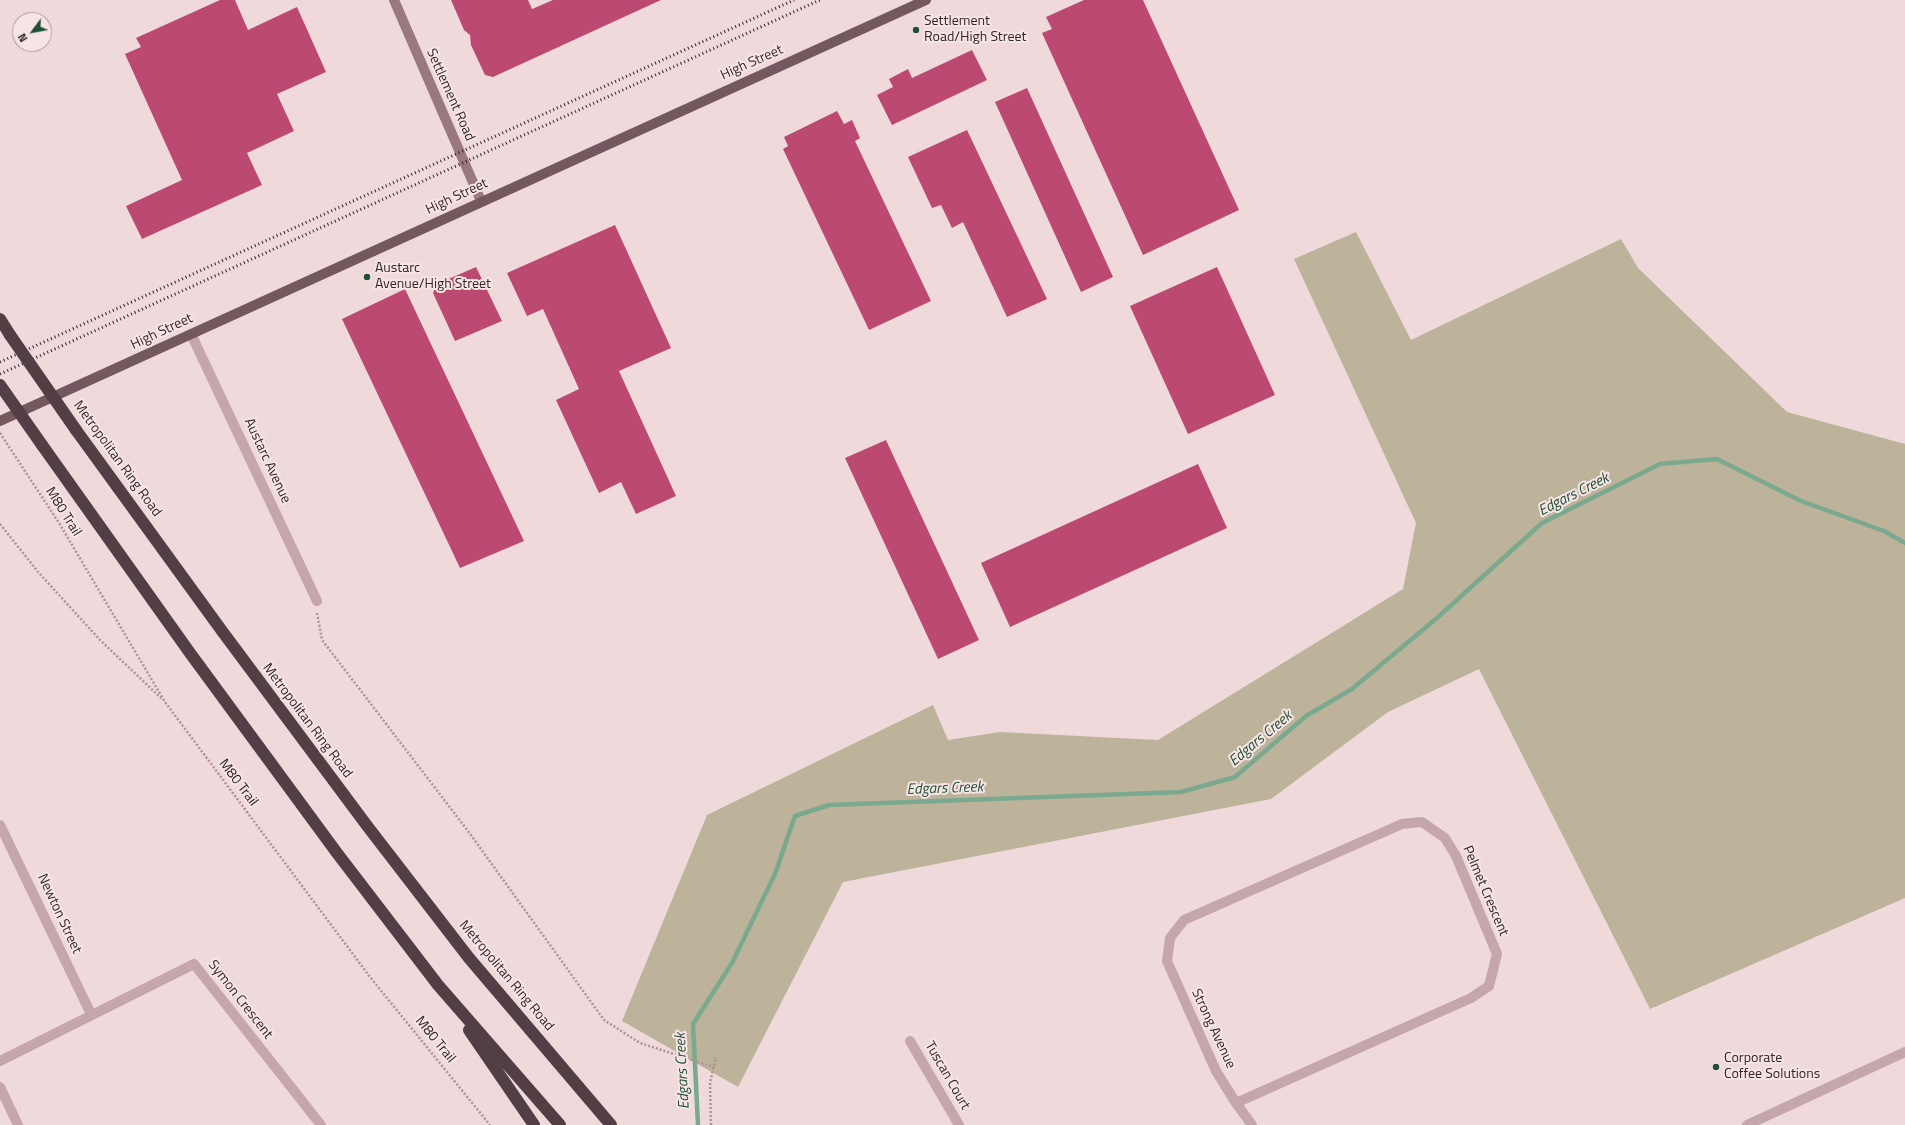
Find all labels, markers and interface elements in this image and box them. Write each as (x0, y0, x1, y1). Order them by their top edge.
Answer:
north arrow (12, 12, 52, 52)
place label: Settlement Road/High Street (924, 14, 1026, 46)
marker: Settlement Road/High Street (911, 25, 921, 35)
text: N (14, 30, 31, 45)
street label: High Street (718, 42, 786, 84)
street label: Settlement Road (422, 46, 478, 144)
street label: High Street (423, 175, 491, 219)
place label: Austarc Avenue/High Street (375, 261, 491, 294)
marker: Austarc Avenue/High Street (362, 272, 372, 282)
street label: High Street (128, 310, 196, 354)
street label: Metropolitan Ring Road (69, 398, 165, 520)
street label: Austarc Avenue (240, 416, 294, 506)
water label: Edgars Creek (1536, 470, 1612, 520)
street label: M80 Trail (41, 484, 85, 540)
street label: Metropolitan Ring Road (258, 660, 356, 782)
water label: Edgars Creek (1226, 707, 1296, 771)
street label: M80 Trail (215, 756, 261, 810)
water label: Edgars Creek (906, 779, 984, 799)
street label: Pelmet Crescent (1458, 843, 1512, 939)
street label: Newton Street (33, 871, 85, 957)
street label: Metropolitan Ring Road (455, 917, 557, 1035)
street label: Symon Crescent (204, 957, 276, 1043)
street label: Strong Avenue (1187, 986, 1239, 1072)
street label: M80 Trail (411, 1013, 459, 1067)
water label: Edgars Creek (672, 1032, 694, 1110)
street label: Tuscan Court (921, 1039, 973, 1113)
place label: Corporate Coffee Solutions (1724, 1051, 1820, 1084)
marker: Corporate Coffee Solutions (1711, 1062, 1721, 1072)

